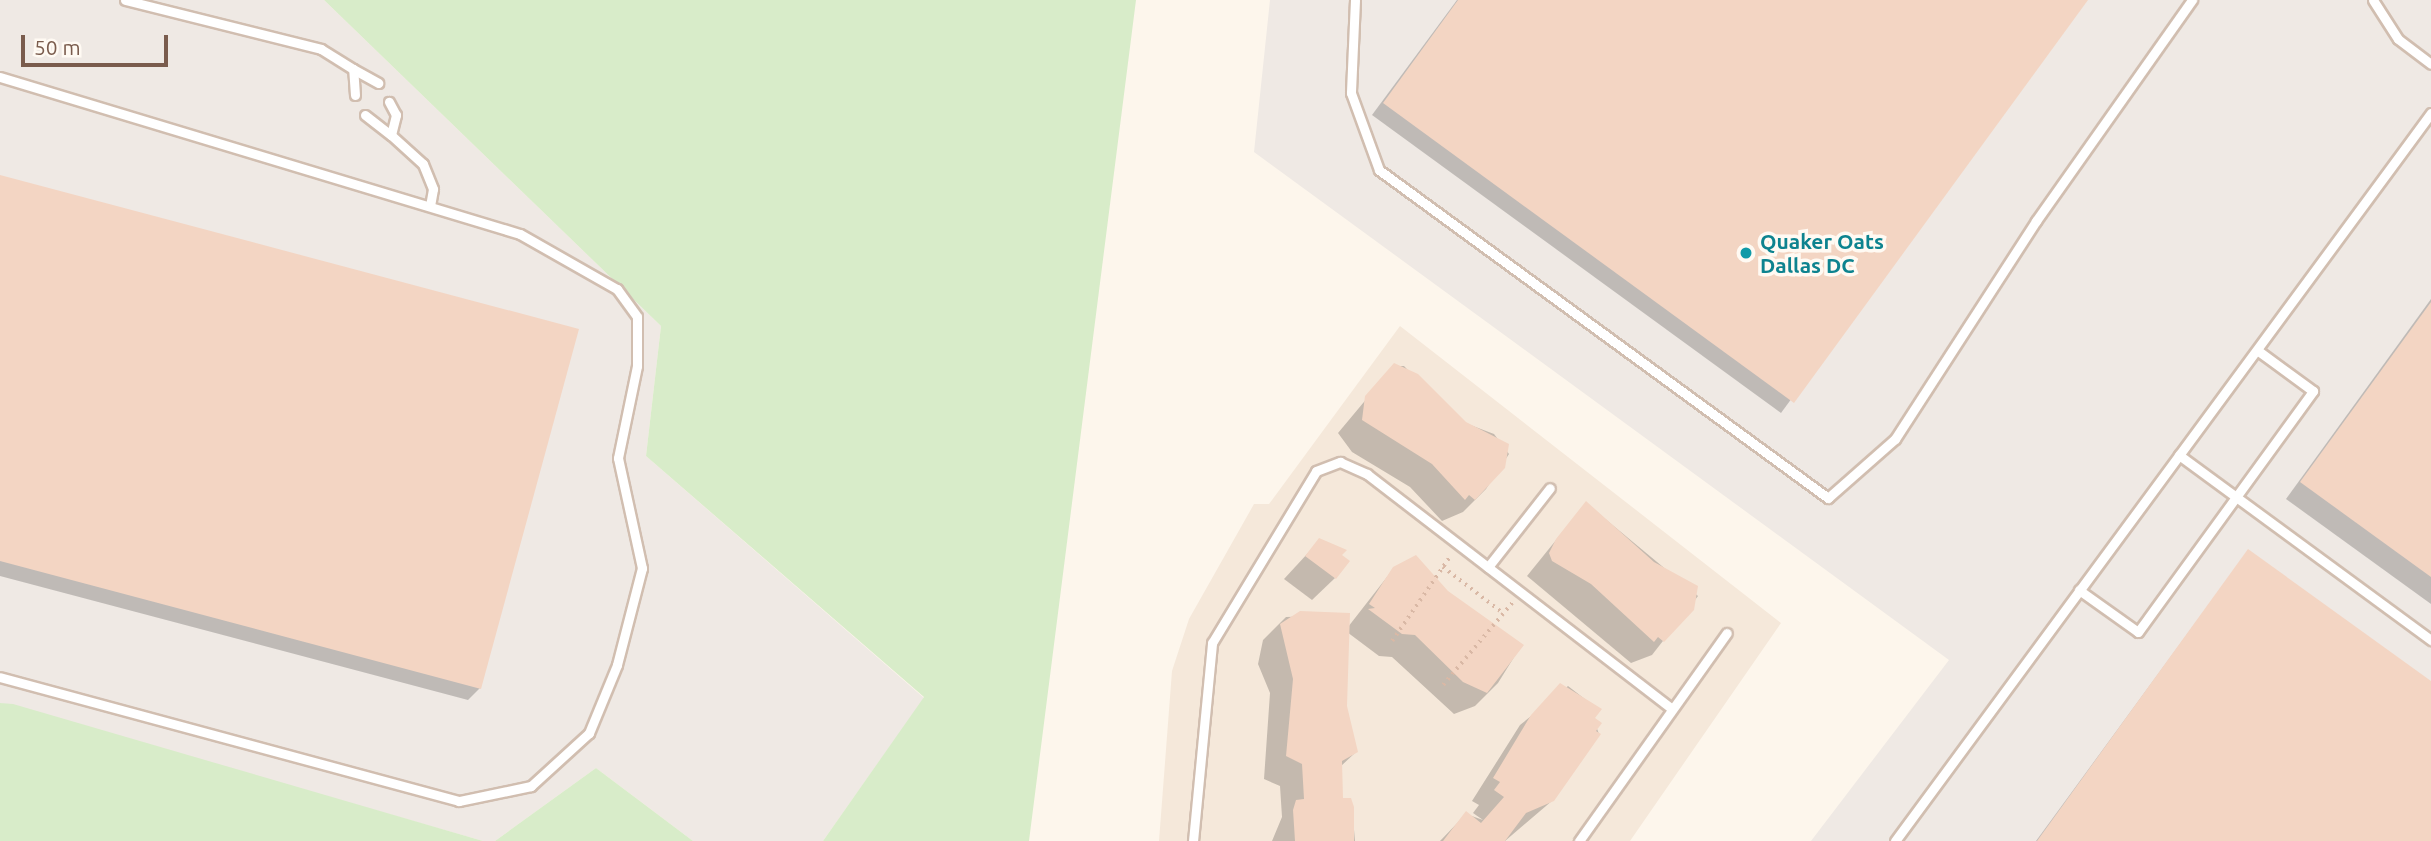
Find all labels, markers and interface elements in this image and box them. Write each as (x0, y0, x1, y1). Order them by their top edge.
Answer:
scale bar (24, 21, 172, 65)
text: 50 m (34, 35, 81, 59)
place label: Quaker Oats Dallas DC (1760, 228, 1884, 278)
marker: Quaker Oats Dallas DC (1738, 245, 1754, 261)

